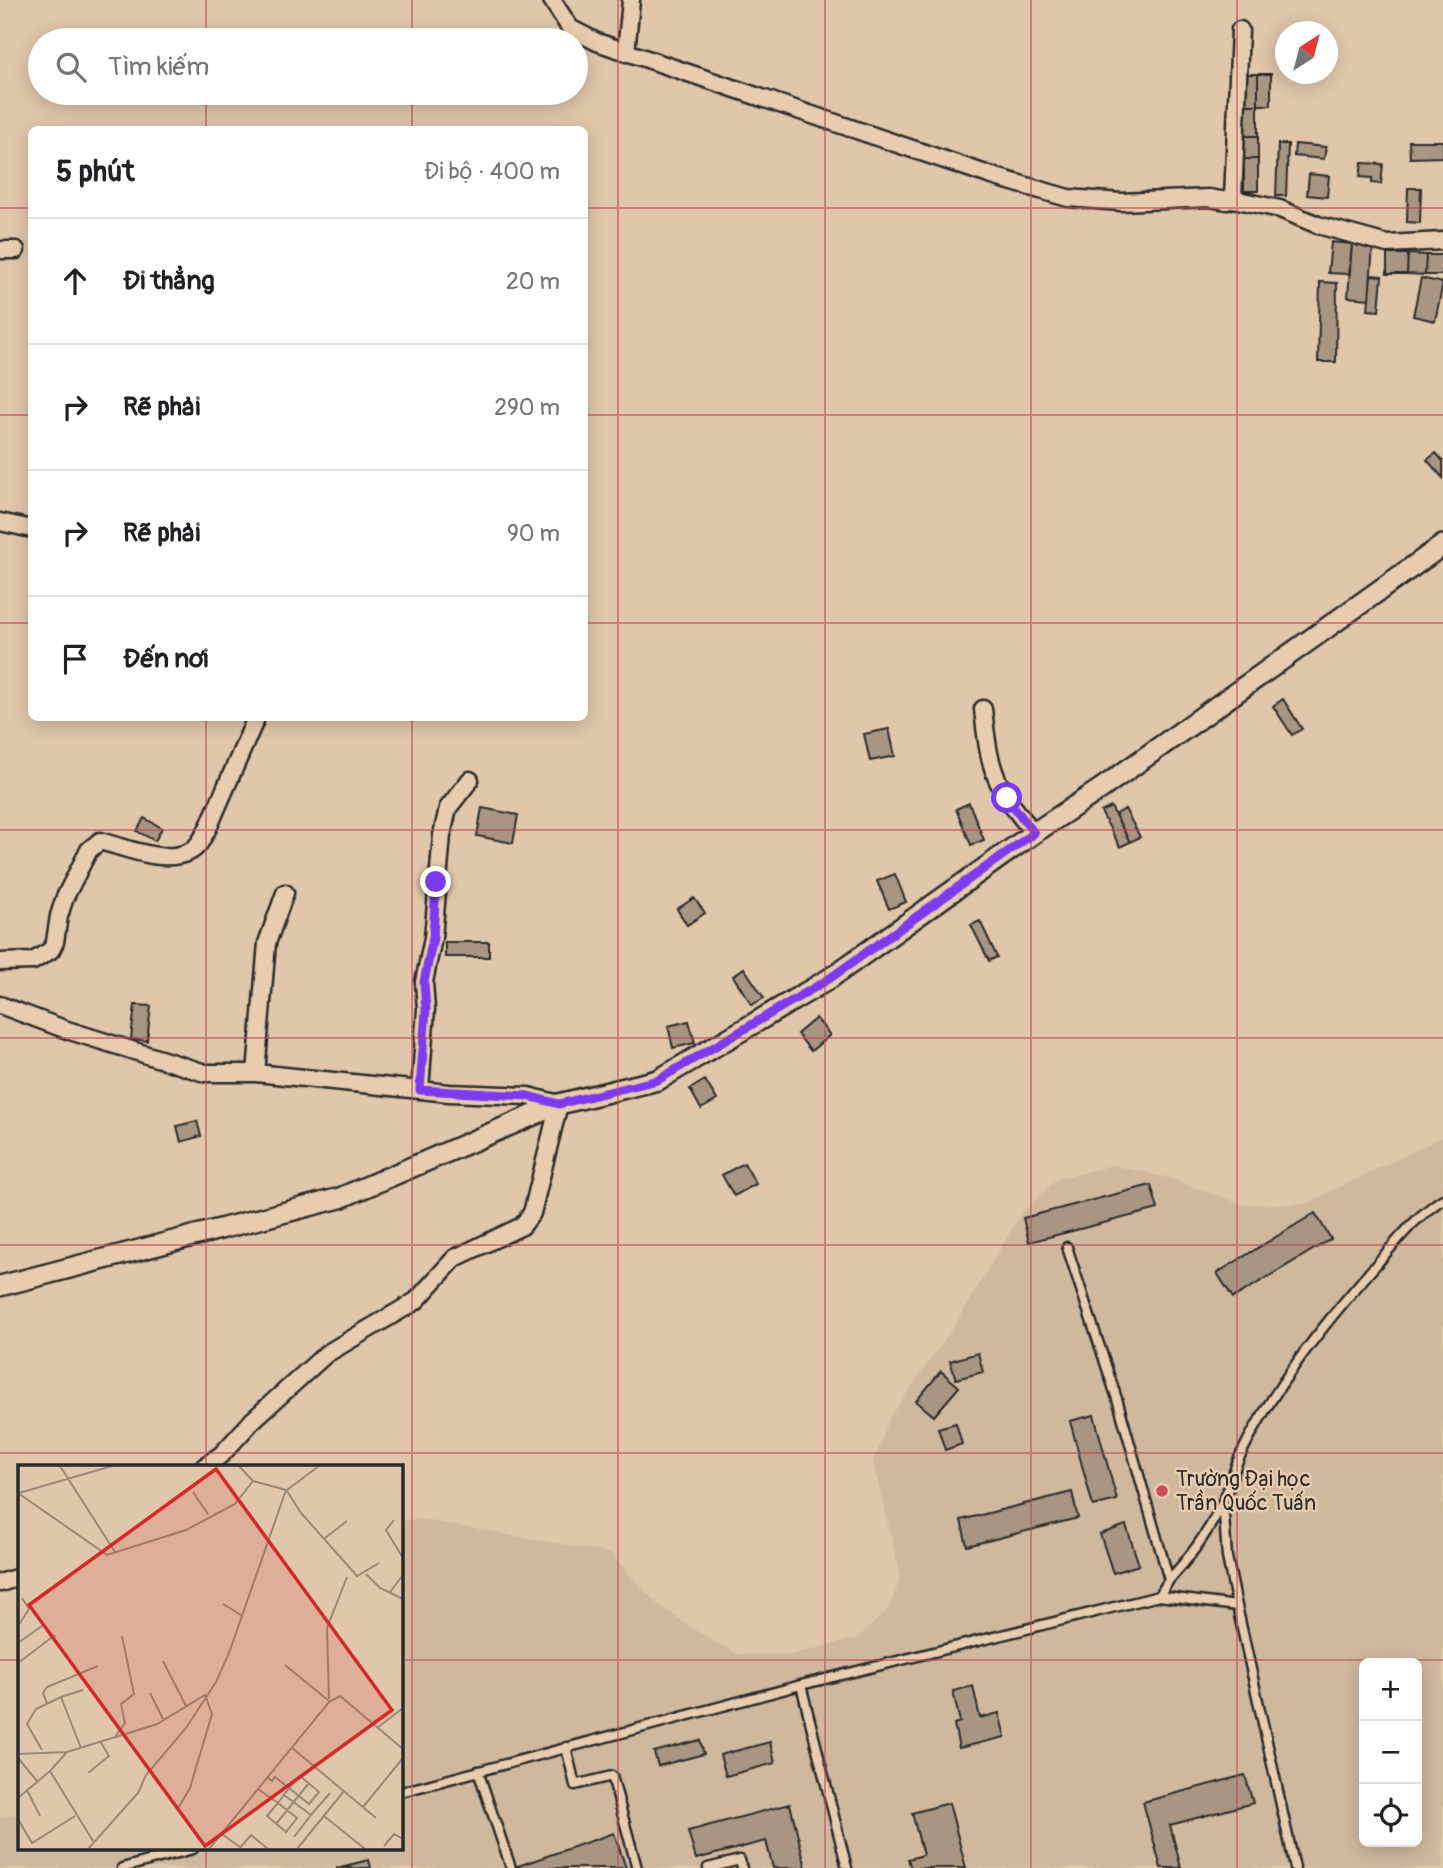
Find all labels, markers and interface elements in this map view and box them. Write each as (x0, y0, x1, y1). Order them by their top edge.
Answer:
north arrow (1275, 21, 1338, 84)
search box (28, 28, 588, 105)
icon: search (52, 48, 90, 86)
text: Tìm kiếm (108, 51, 209, 83)
text: 5 phút (56, 153, 135, 190)
text: Đi bộ · 400 m (424, 157, 560, 186)
icon: ahead (56, 262, 94, 300)
text: Đi thẳng (123, 265, 215, 297)
text: 20 m (506, 267, 560, 296)
icon: right (56, 388, 94, 426)
text: Rẽ phải (123, 391, 200, 423)
text: 290 m (494, 393, 560, 422)
icon: right (56, 514, 94, 552)
text: Rẽ phải (123, 517, 200, 549)
text: 90 m (507, 519, 560, 548)
icon: arrive (56, 640, 94, 678)
text: Đến nơi (123, 643, 208, 675)
route start (991, 782, 1022, 813)
route end (420, 866, 451, 897)
inset map (18, 1465, 402, 1850)
place label: Trường Đại học Trần Quốc Tuấn (1176, 1466, 1316, 1517)
marker: Trường Đại học Trần Quốc Tuấn (1154, 1483, 1170, 1499)
map controls (1359, 1658, 1422, 1847)
button: + (1359, 1658, 1422, 1721)
button: − (1359, 1721, 1422, 1784)
button: locate (1359, 1784, 1422, 1847)

